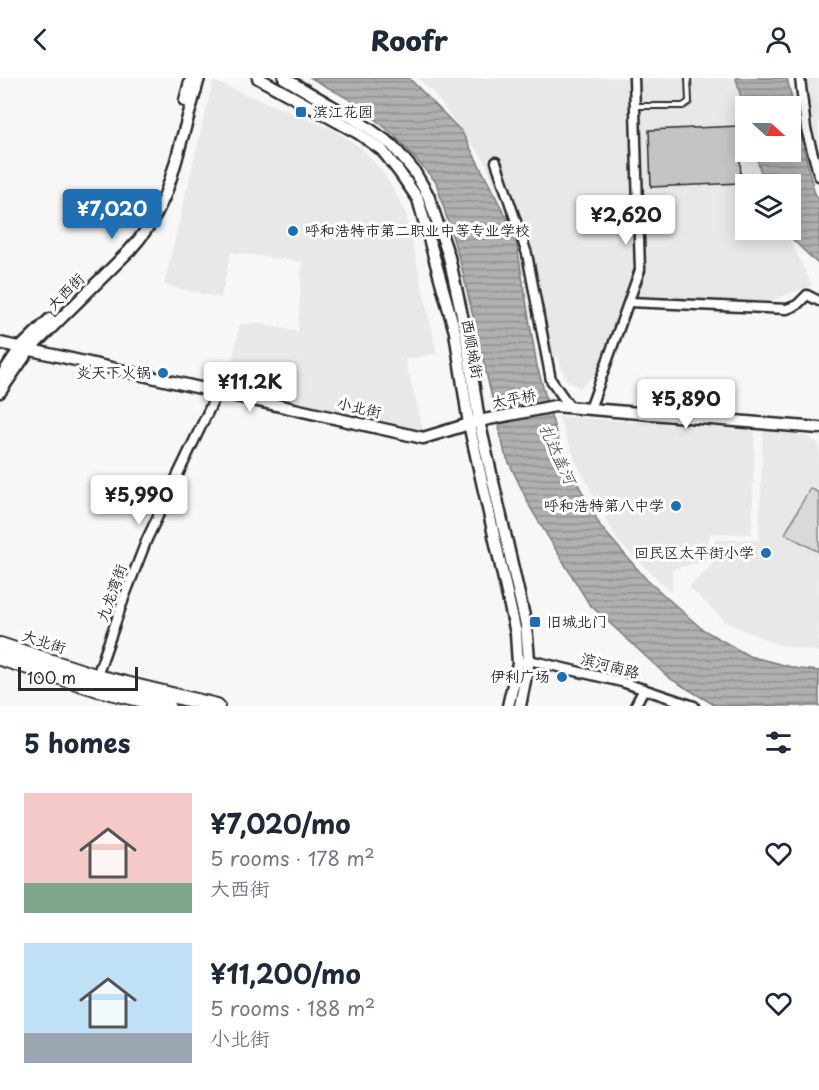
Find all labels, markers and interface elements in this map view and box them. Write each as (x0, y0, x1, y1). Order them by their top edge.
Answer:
text: Roofr (371, 19, 448, 60)
icon: back (24, 23, 57, 56)
icon: person (762, 23, 795, 56)
north arrow (735, 96, 801, 162)
map controls (735, 96, 801, 240)
place label: 滨江花园 (313, 99, 373, 122)
marker: 滨江花园 (294, 105, 308, 119)
button: layers (735, 174, 801, 240)
pin: ¥7,020 (63, 189, 161, 240)
text: ¥7,020 (77, 193, 147, 223)
pin: ¥2,620 (577, 195, 675, 246)
text: ¥2,620 (590, 199, 662, 229)
place label: 呼和浩特市第二职业中等专业学校 (305, 218, 530, 241)
marker: 呼和浩特市第二职业中等专业学校 (286, 224, 300, 238)
street label: 大西街 (41, 267, 89, 315)
street label: 西顺城街 (457, 317, 490, 380)
place label: 炎天下火锅 (76, 360, 151, 383)
pin: ¥11.2K (201, 362, 299, 413)
marker: 炎天下火锅 (156, 366, 170, 380)
text: ¥11.2K (218, 366, 282, 396)
pin: ¥5,890 (637, 379, 735, 430)
street label: 太平桥 (489, 382, 538, 413)
text: ¥5,890 (651, 383, 721, 413)
street label: 小北街 (335, 390, 384, 423)
water label: 扎达盖河 (535, 419, 585, 490)
pin: ¥5,990 (90, 475, 188, 526)
text: ¥5,990 (105, 479, 173, 509)
place label: 呼和浩特第八中学 (544, 493, 664, 516)
marker: 呼和浩特第八中学 (669, 499, 683, 513)
place label: 回民区太平街小学 (634, 540, 754, 563)
marker: 回民区太平街小学 (759, 546, 773, 560)
street label: 九龙湾街 (90, 560, 132, 625)
place label: 旧城北门 (547, 609, 607, 632)
marker: 旧城北门 (528, 615, 542, 629)
street label: 大北街 (20, 623, 69, 658)
street label: 滨河南路 (578, 646, 642, 683)
scale bar (18, 664, 138, 692)
place label: 伊利广场 (490, 664, 550, 687)
text: 100 m (27, 665, 76, 689)
marker: 伊利广场 (555, 670, 569, 684)
text: 5 homes (24, 723, 130, 762)
icon: filters (762, 726, 795, 759)
text: ¥7,020/mo (210, 804, 350, 843)
icon: home (72, 817, 144, 889)
icon: heart (762, 837, 795, 870)
text: 5 rooms · 178 m² (210, 843, 375, 873)
text: 大西街 (210, 873, 270, 903)
text: ¥11,200/mo (210, 954, 361, 993)
icon: home (72, 967, 144, 1039)
icon: heart (762, 987, 795, 1020)
text: 5 rooms · 188 m² (210, 993, 375, 1023)
text: 小北街 (210, 1023, 270, 1053)

